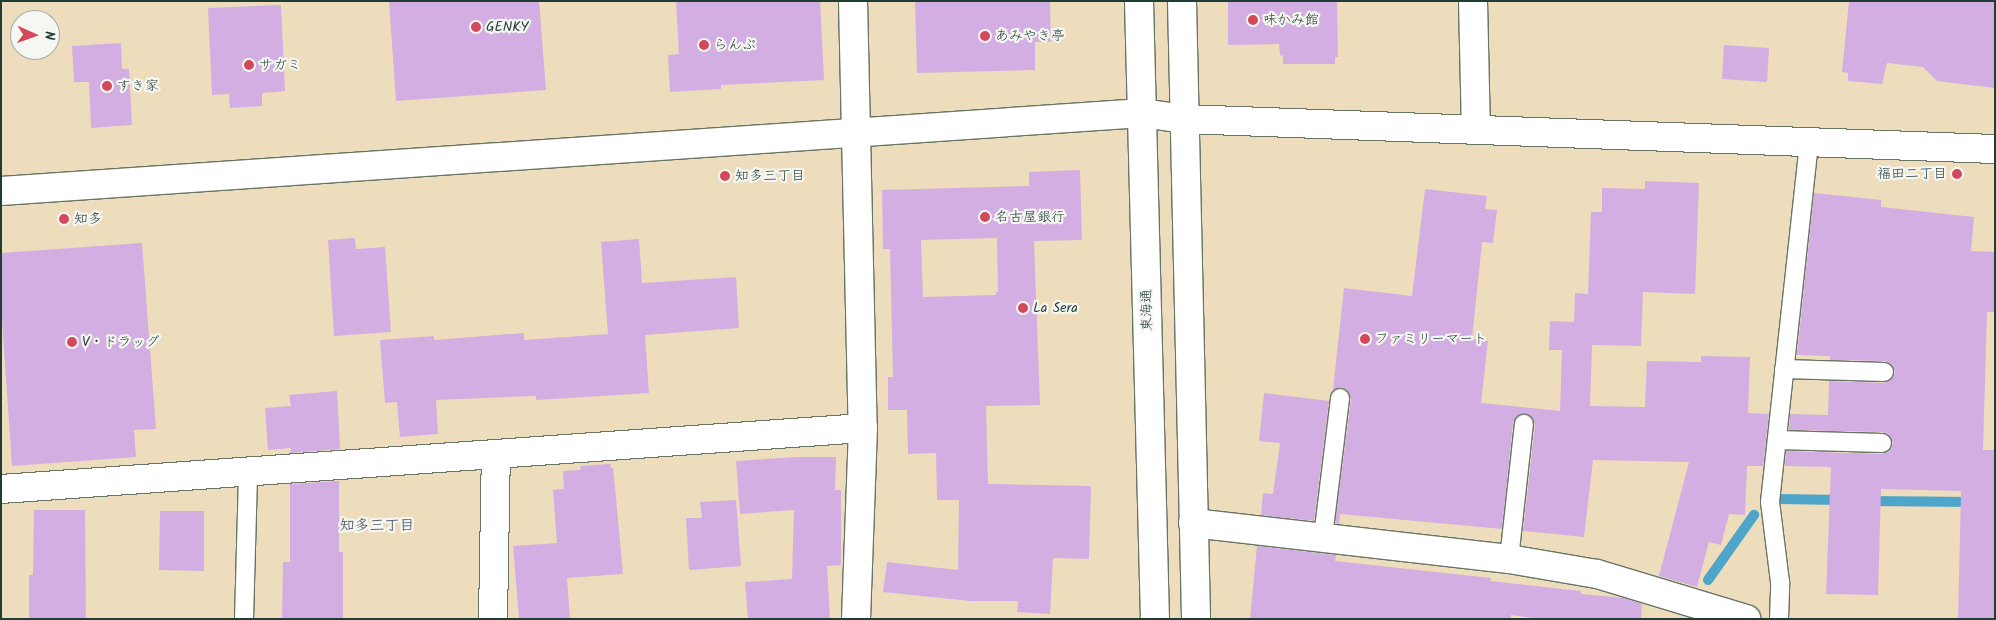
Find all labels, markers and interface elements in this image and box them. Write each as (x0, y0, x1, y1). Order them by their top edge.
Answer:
north arrow (10, 10, 60, 60)
place label: 味かみ館 (1263, 12, 1319, 28)
marker: 味かみ館 (1247, 14, 1259, 26)
place label: GENKY (486, 19, 529, 35)
marker: GENKY (470, 21, 482, 33)
place label: あみやき亭 (995, 28, 1065, 44)
marker: あみやき亭 (979, 30, 991, 42)
text: N (38, 31, 60, 40)
place label: らんぷ (714, 37, 756, 53)
marker: らんぷ (698, 39, 710, 51)
place label: サガミ (259, 57, 301, 73)
marker: サガミ (243, 59, 255, 71)
place label: すき家 (117, 78, 159, 94)
marker: すき家 (101, 80, 113, 92)
place label: 福田二丁目 (1877, 166, 1947, 182)
place label: 知多三丁目 (735, 168, 805, 184)
marker: 福田二丁目 (1951, 168, 1963, 180)
marker: 知多三丁目 (719, 170, 731, 182)
place label: 名古屋銀行 (995, 209, 1065, 225)
place label: 知多 (74, 211, 102, 227)
marker: 名古屋銀行 (979, 211, 991, 223)
marker: 知多 (58, 213, 70, 225)
street label: 東海通 (1138, 289, 1156, 331)
place label: La Sera (1033, 300, 1078, 316)
marker: La Sera (1017, 302, 1029, 314)
place label: ファミリーマート (1375, 331, 1487, 347)
marker: ファミリーマート (1359, 333, 1371, 345)
place label: V・ドラッグ (82, 334, 159, 350)
marker: V・ドラッグ (66, 336, 78, 348)
district label: 知多三丁目 (340, 518, 414, 536)

